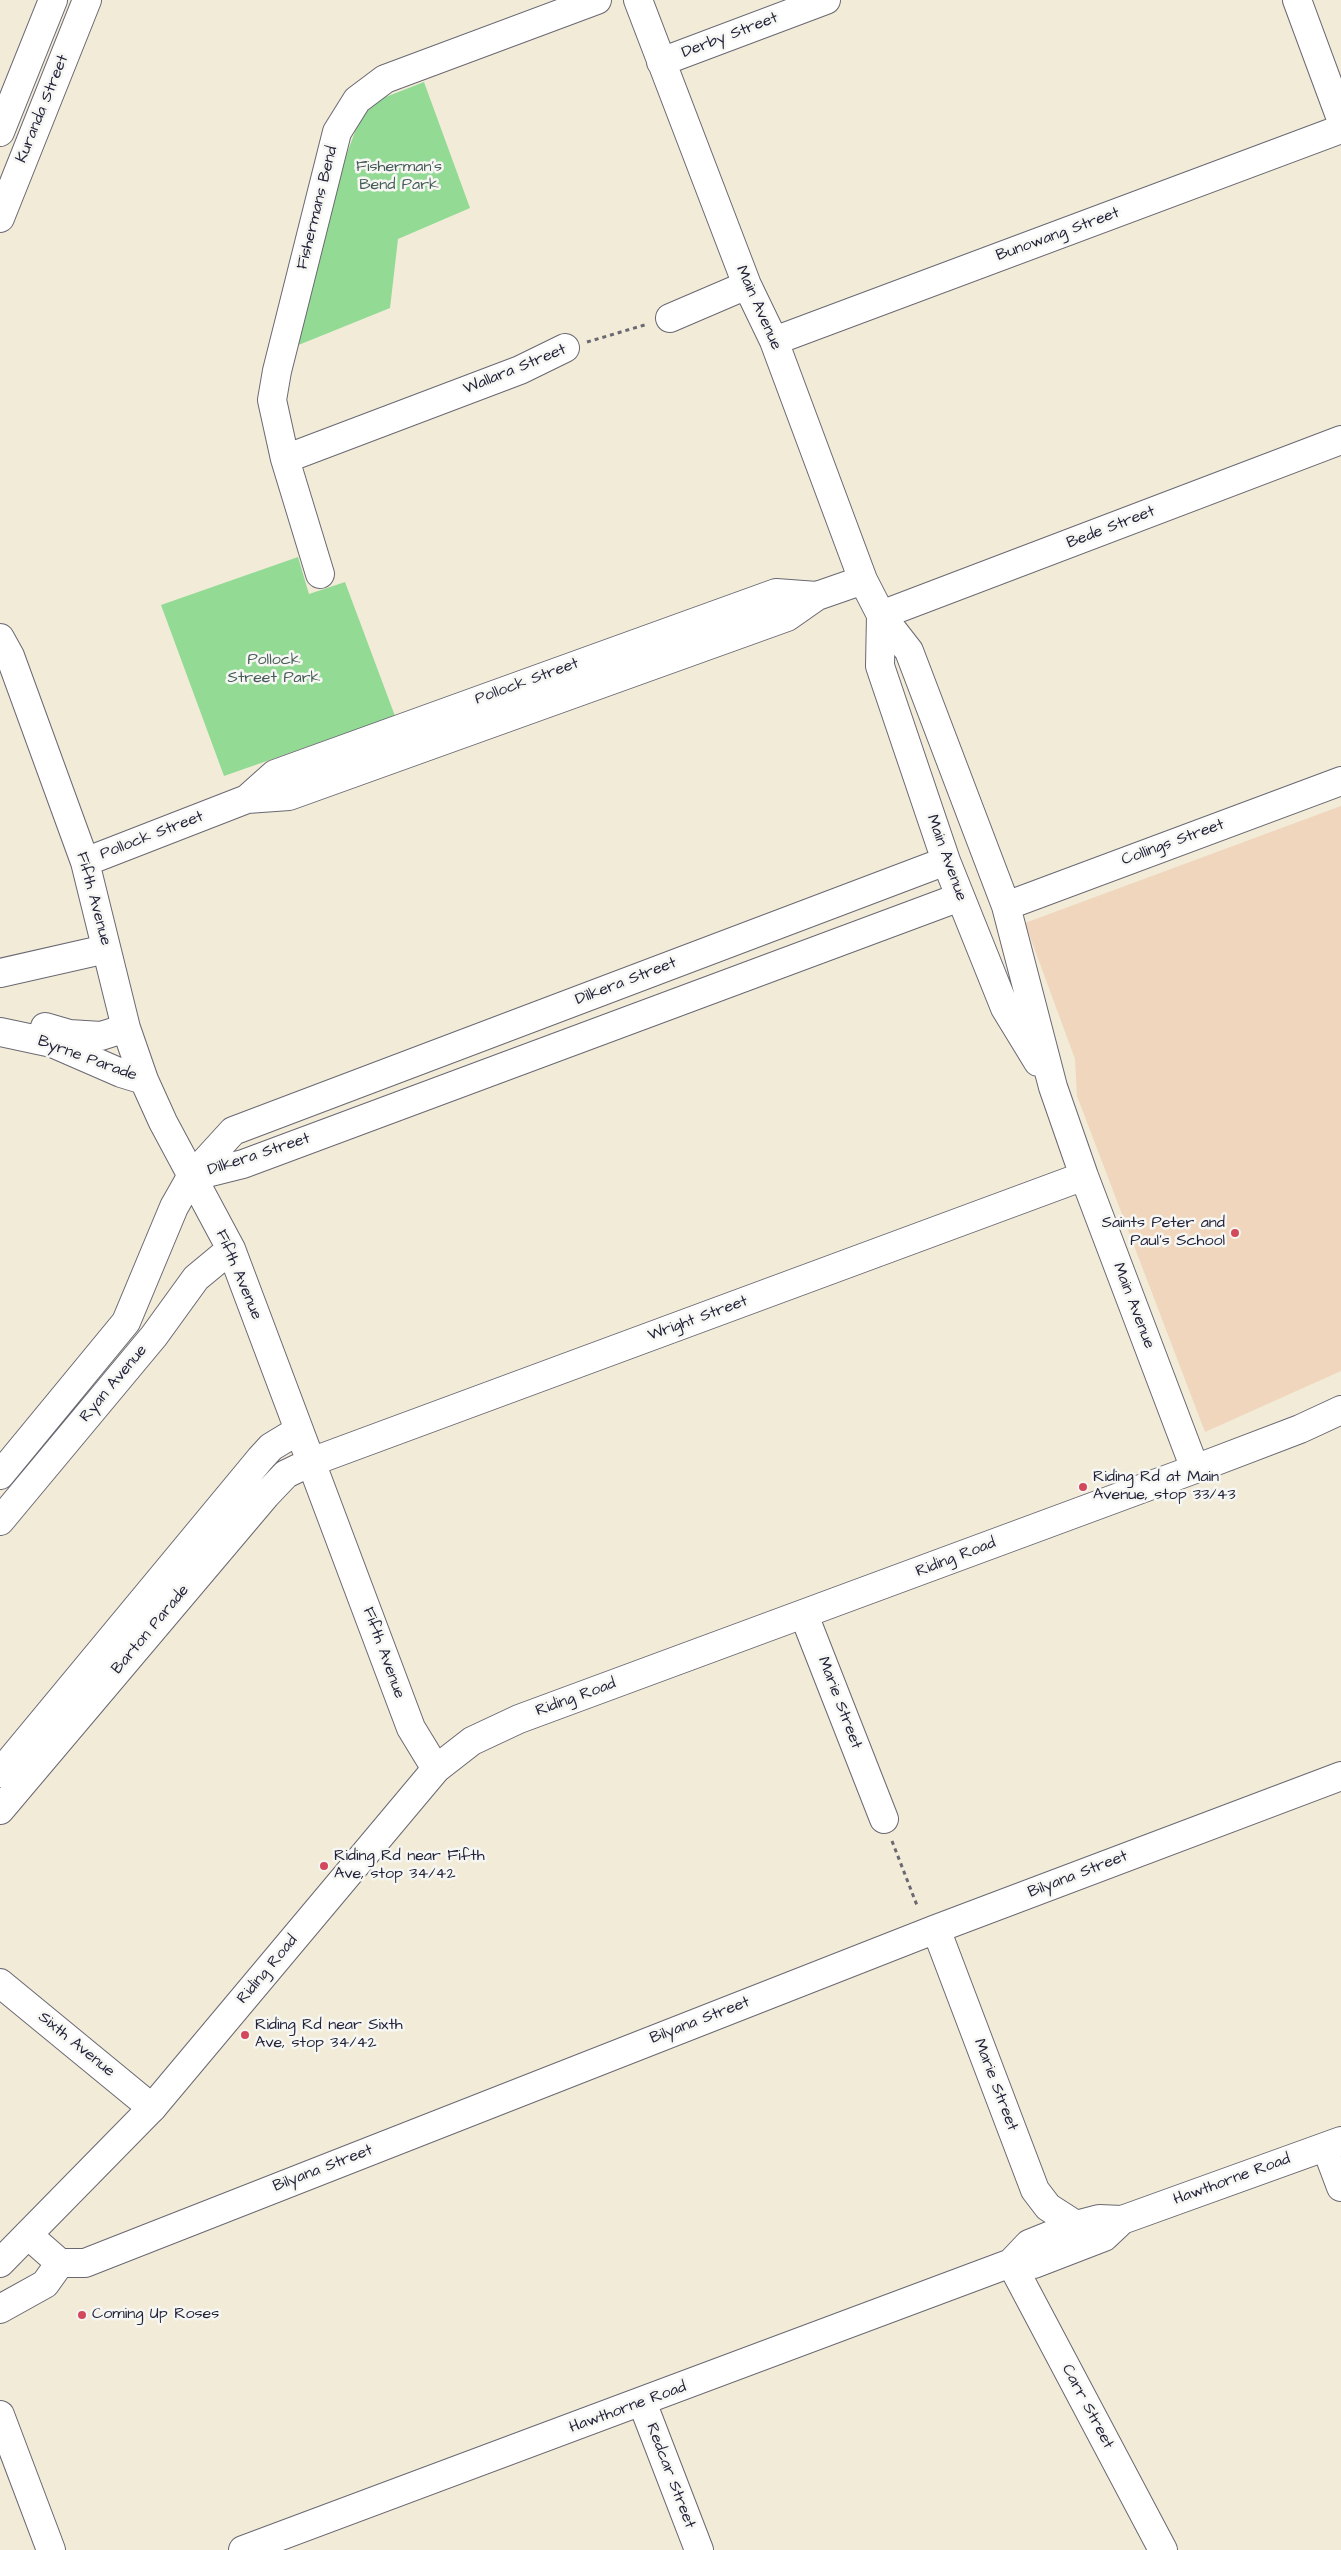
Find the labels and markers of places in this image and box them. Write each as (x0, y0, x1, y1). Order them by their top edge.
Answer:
place label: Saints Peter and Paul's School (1102, 1214, 1225, 1252)
marker: Saints Peter and Paul's School (1229, 1227, 1241, 1239)
place label: Riding Rd at Main Avenue, stop 33/43 (1093, 1468, 1236, 1506)
marker: Riding Rd at Main Avenue, stop 33/43 (1077, 1481, 1089, 1493)
place label: Riding Rd near Fifth Ave, stop 34/42 (334, 1847, 485, 1885)
marker: Riding Rd near Fifth Ave, stop 34/42 (318, 1860, 330, 1872)
place label: Riding Rd near Sixth Ave, stop 34/42 (255, 2016, 403, 2054)
marker: Riding Rd near Sixth Ave, stop 34/42 (239, 2029, 251, 2041)
place label: Coming Up Roses (92, 2305, 219, 2325)
marker: Coming Up Roses (76, 2309, 88, 2321)

